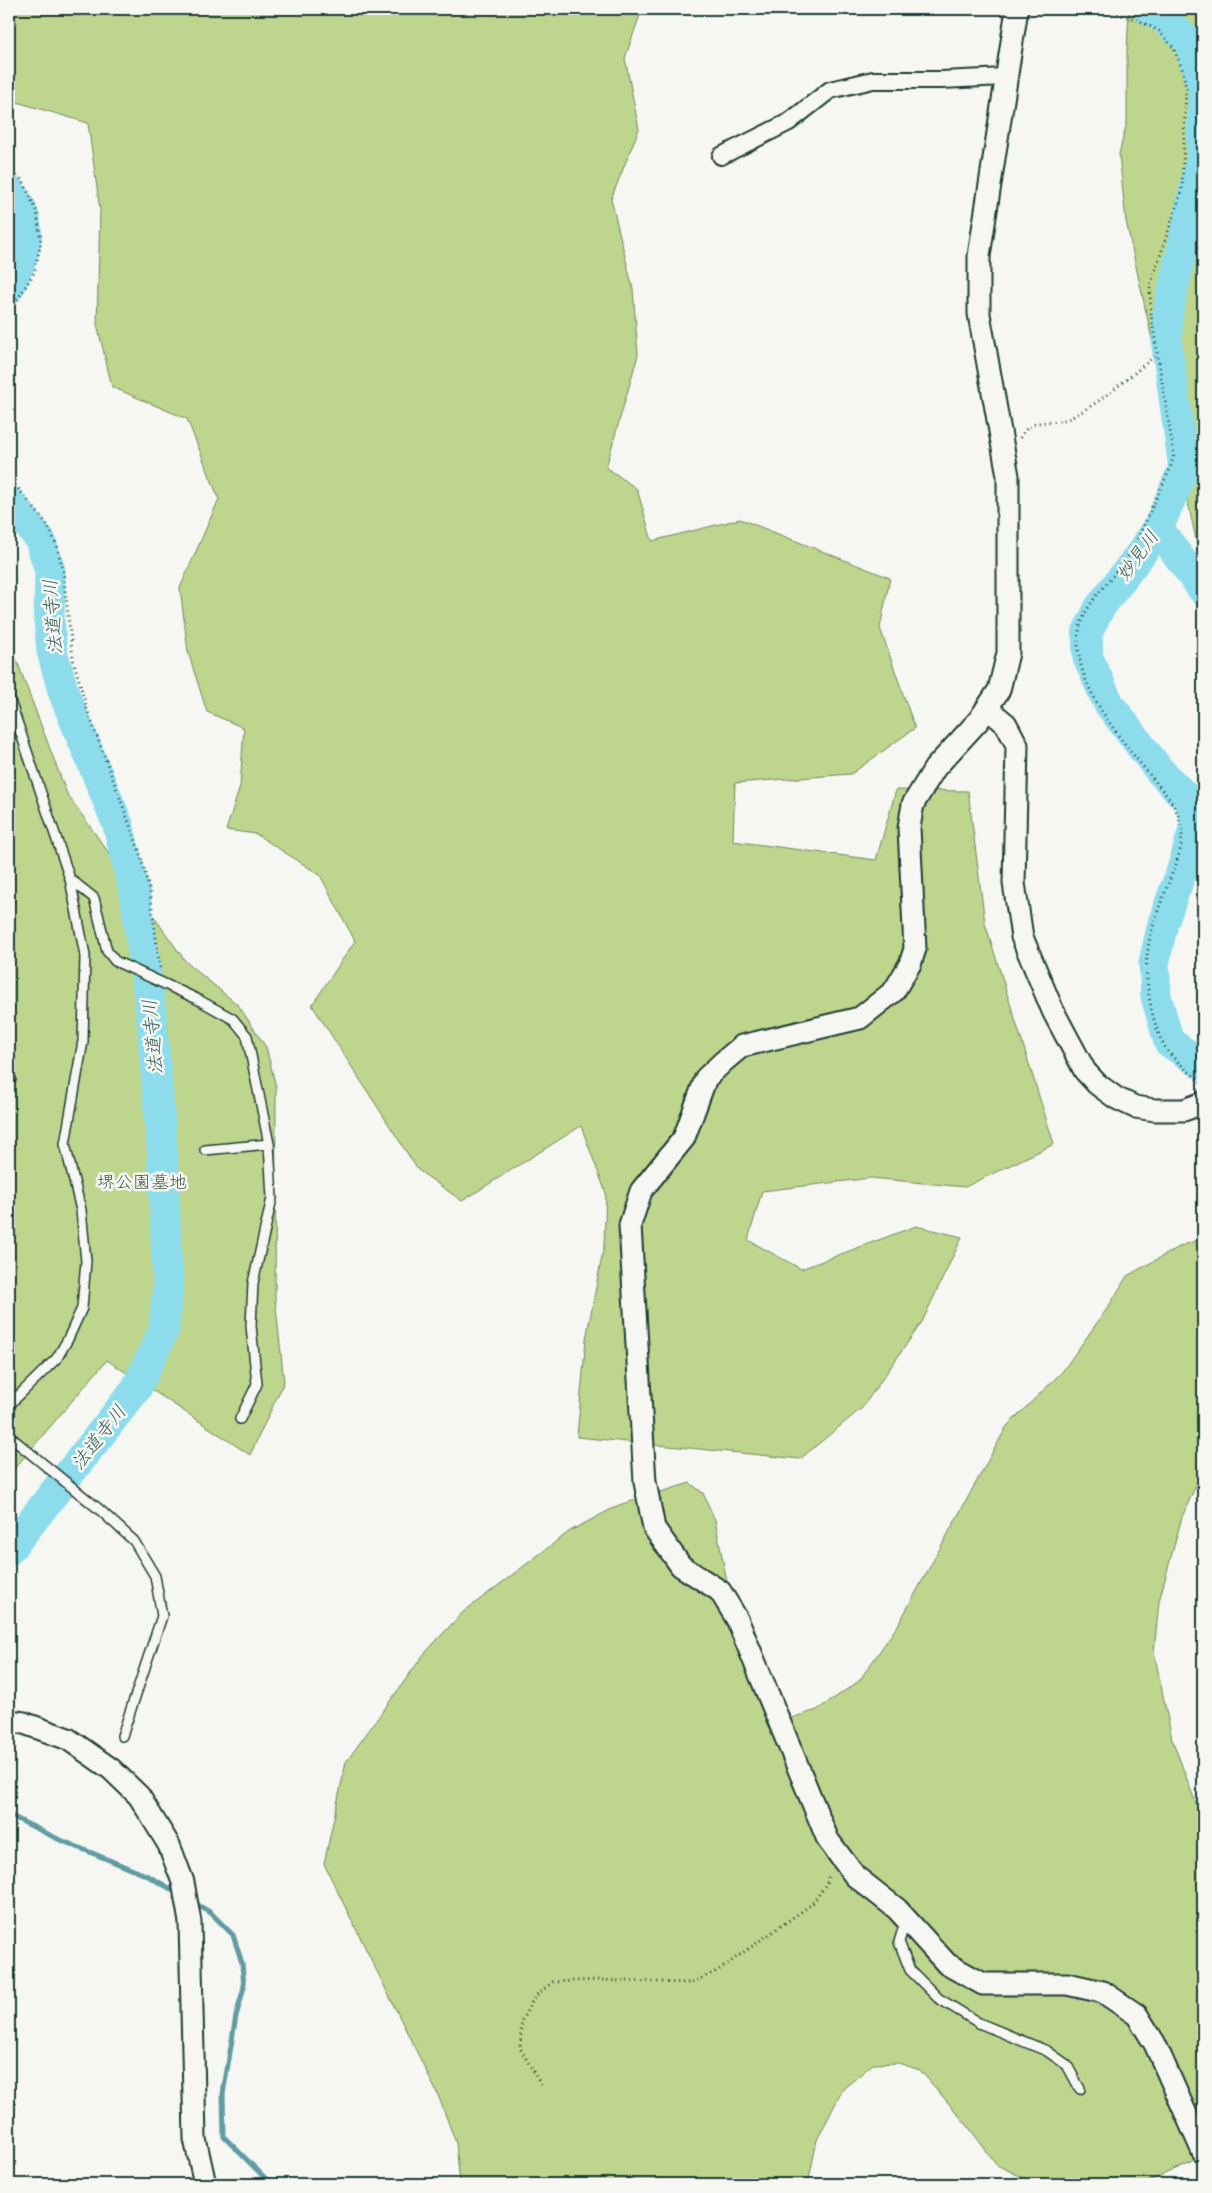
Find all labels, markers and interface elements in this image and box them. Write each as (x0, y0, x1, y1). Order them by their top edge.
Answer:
water label: 妙見川 (1113, 527, 1166, 587)
water label: 法道寺川 (40, 578, 70, 656)
water label: 法道寺川 (140, 998, 170, 1076)
park label: 堺公園墓地 (97, 1173, 187, 1195)
water label: 法道寺川 (68, 1402, 133, 1476)

